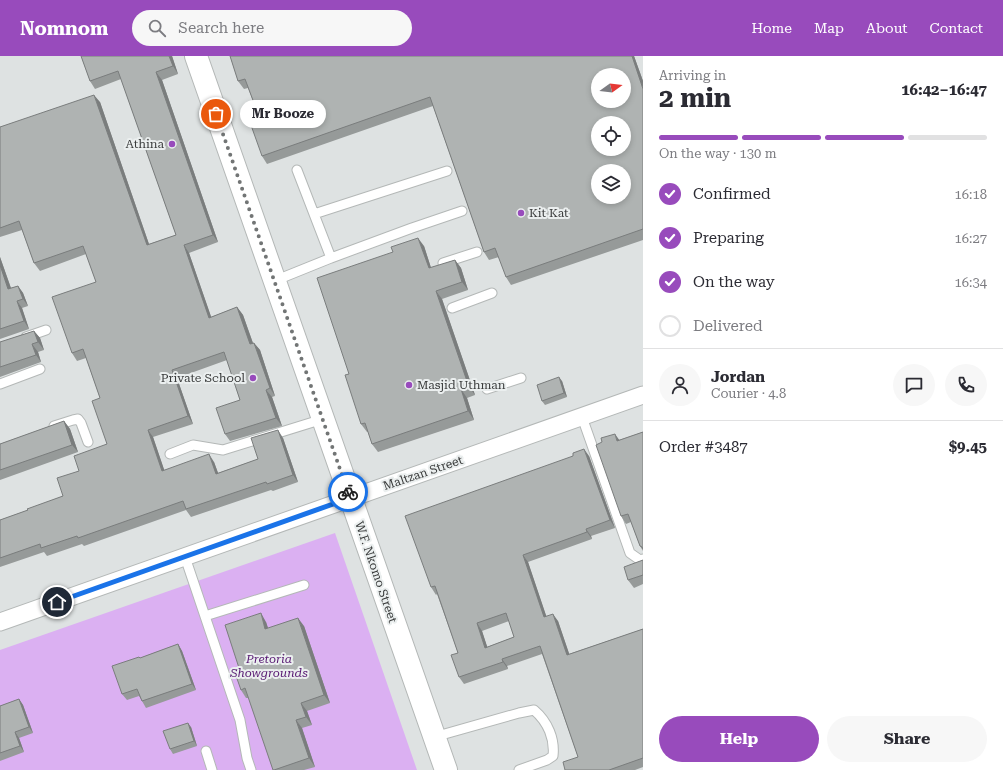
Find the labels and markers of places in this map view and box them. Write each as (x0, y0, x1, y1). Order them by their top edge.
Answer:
pin (199, 97, 233, 131)
callout: Mr Booze (240, 100, 326, 128)
place label: Athina (125, 137, 164, 151)
marker: Athina (167, 139, 177, 149)
place label: Kit Kat (529, 206, 569, 220)
marker: Kit Kat (516, 208, 526, 218)
place label: Private School (161, 371, 245, 385)
marker: Private School (248, 373, 258, 383)
place label: Masjid Uthman (417, 378, 506, 392)
marker: Masjid Uthman (404, 380, 414, 390)
pin (40, 585, 74, 619)

